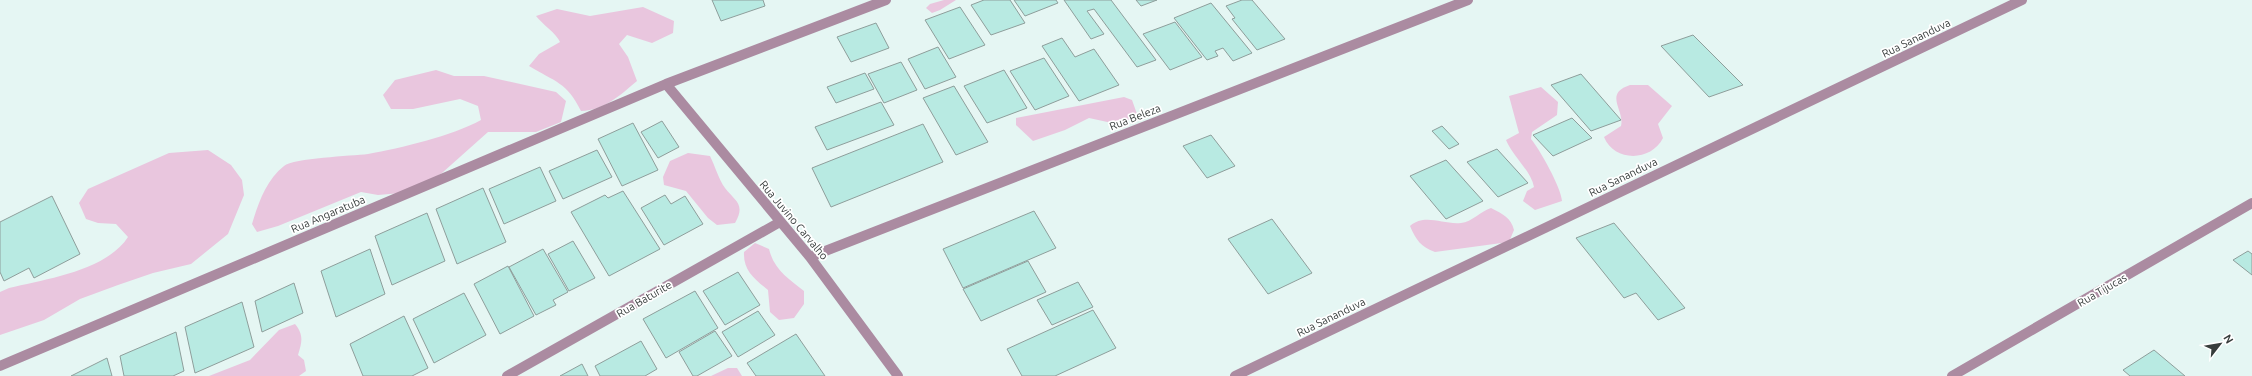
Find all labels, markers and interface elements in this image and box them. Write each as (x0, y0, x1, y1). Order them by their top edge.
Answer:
street label: Rua Sananduva (1880, 16, 1952, 60)
street label: Rua Beleza (1108, 102, 1162, 132)
street label: Rua Sananduva (1587, 155, 1659, 199)
street label: Rua Juvino Carvalho (757, 178, 831, 262)
street label: Rua Angaratuba (289, 193, 367, 235)
street label: Rua Tijucas (2075, 271, 2129, 309)
street label: Rua Baturite (614, 278, 674, 320)
street label: Rua Sananduva (1295, 295, 1367, 339)
north arrow (2200, 324, 2240, 364)
text: N (2221, 332, 2236, 345)

